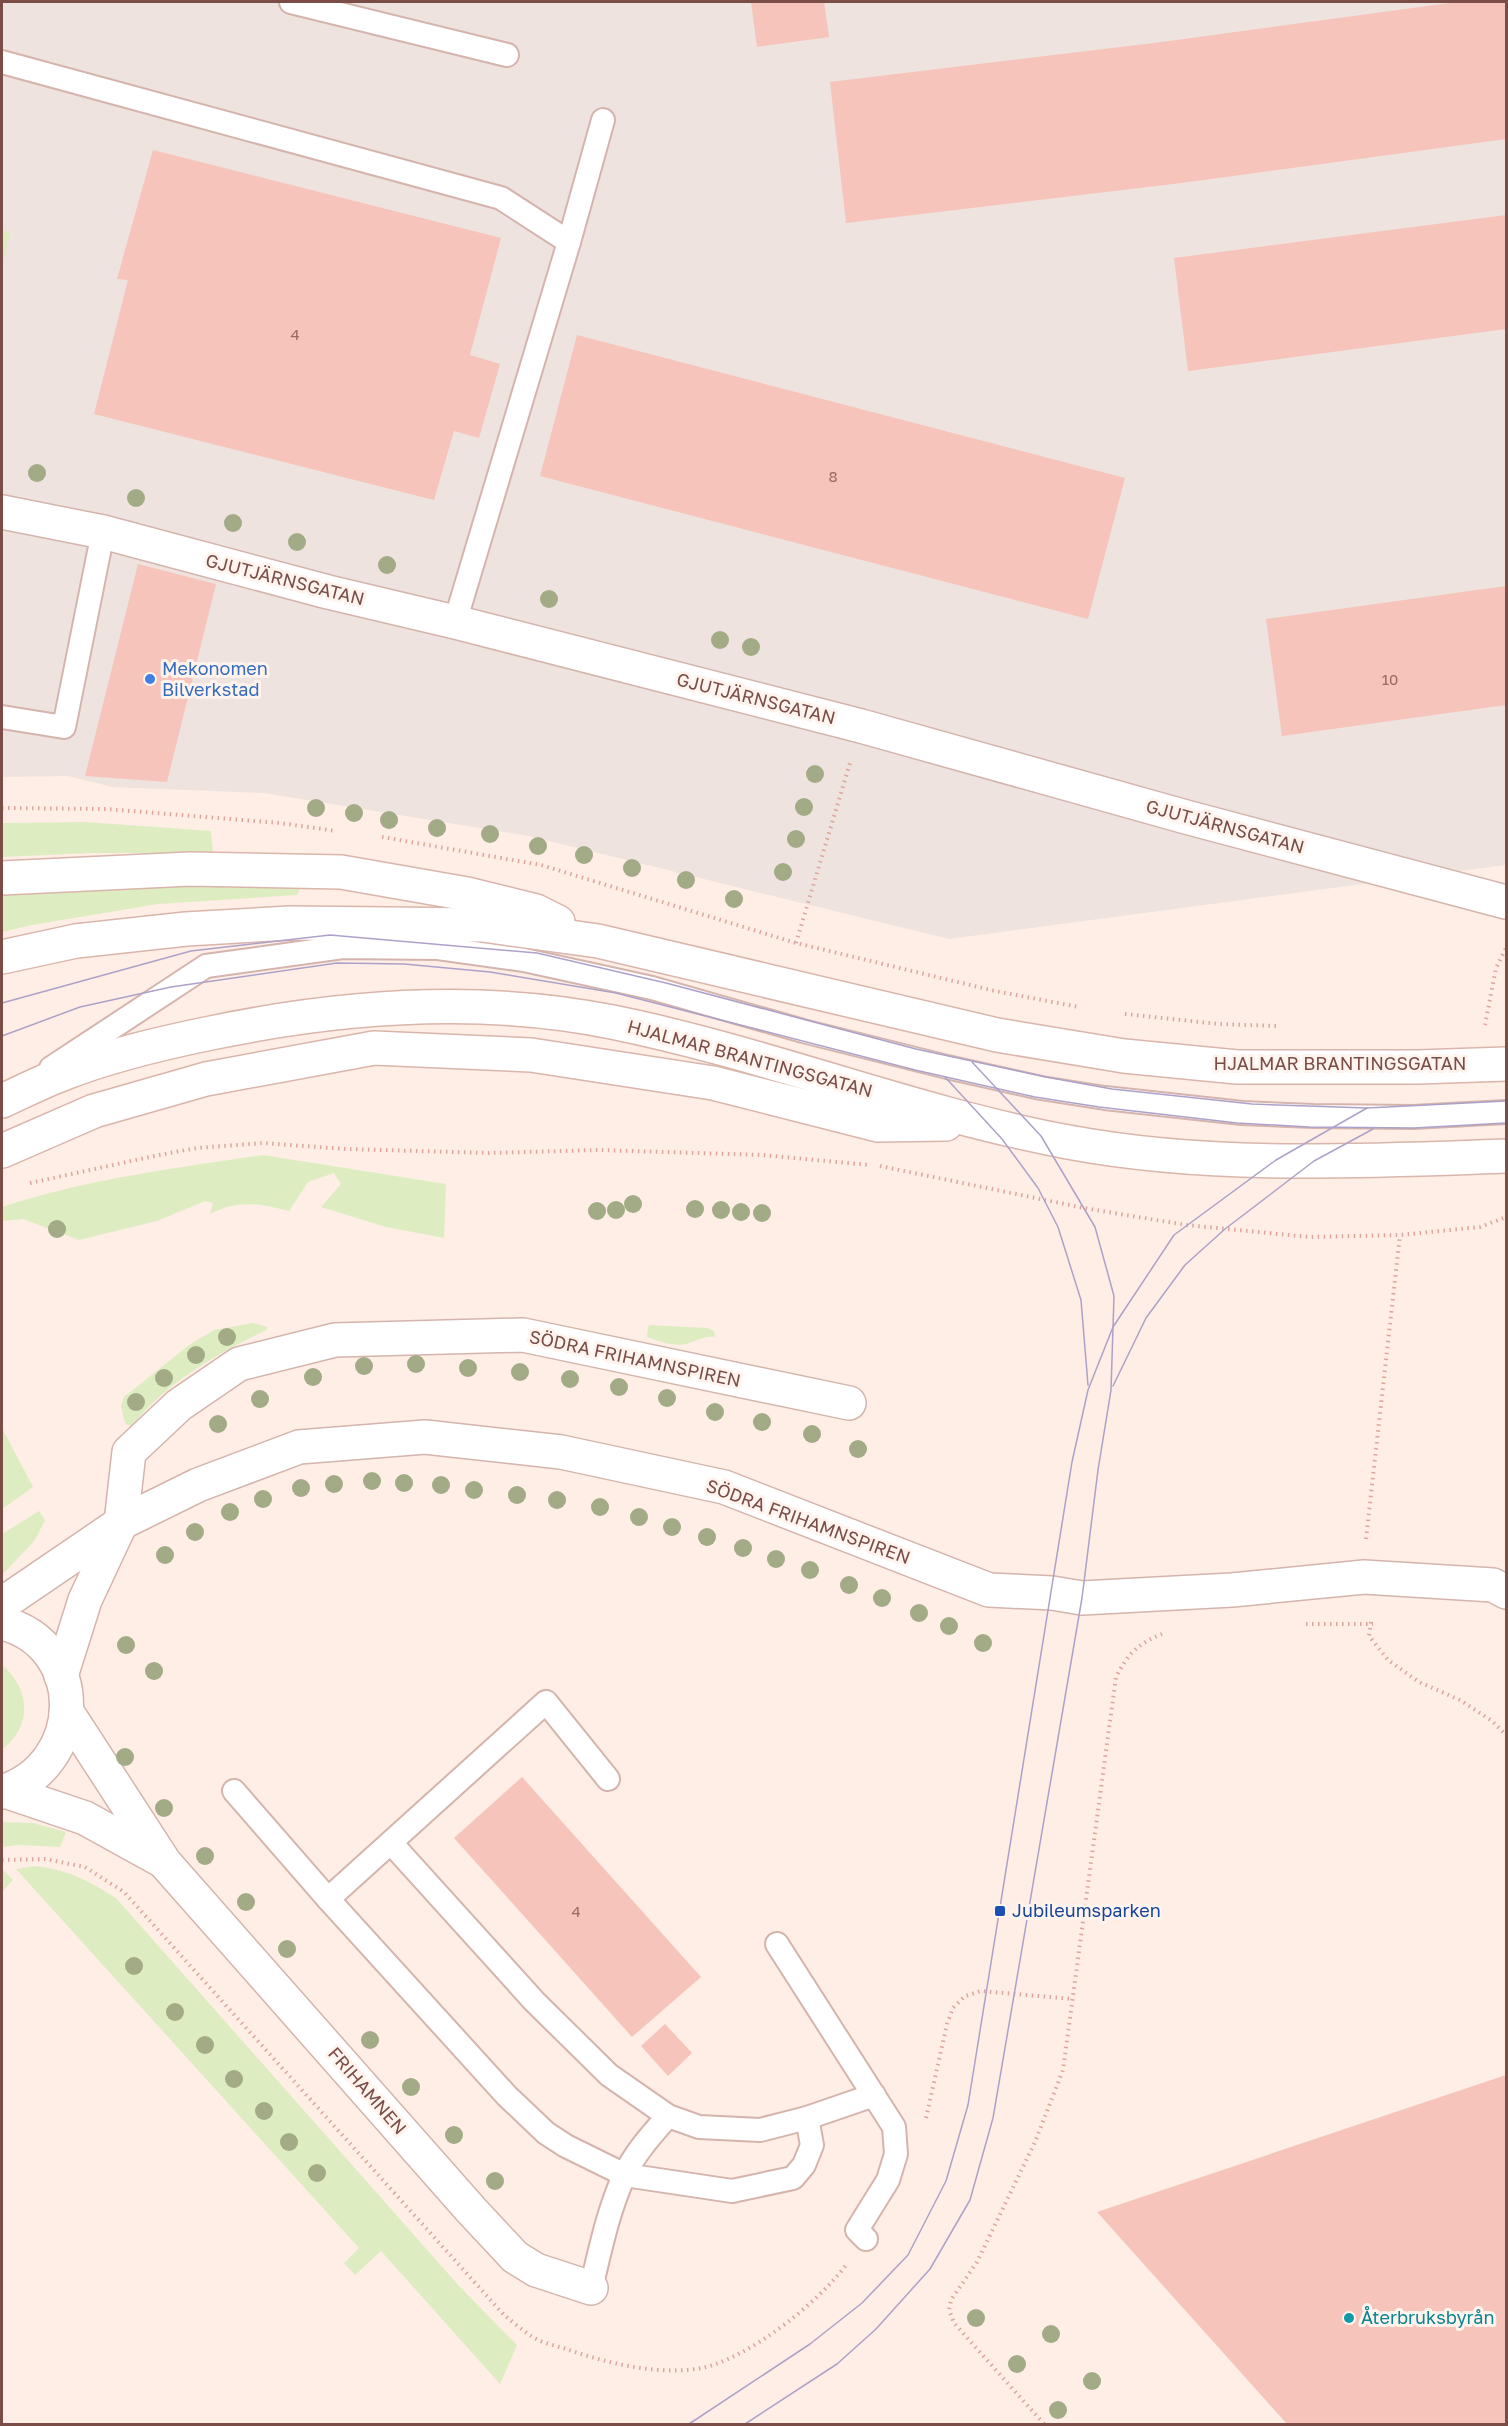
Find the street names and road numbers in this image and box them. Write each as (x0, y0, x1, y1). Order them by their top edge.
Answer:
street label: GJUTJÄRNSGATAN (204, 549, 367, 609)
street label: GJUTJÄRNSGATAN (675, 668, 838, 728)
street label: GJUTJÄRNSGATAN (1144, 794, 1307, 858)
street label: HJALMAR BRANTINGSGATAN (625, 1015, 875, 1101)
street label: HJALMAR BRANTINGSGATAN (1214, 1052, 1466, 1074)
street label: SÖDRA FRIHAMNSPIREN (527, 1325, 743, 1391)
street label: SÖDRA FRIHAMNSPIREN (703, 1474, 913, 1568)
street label: FRIHAMNEN (324, 2042, 412, 2138)

